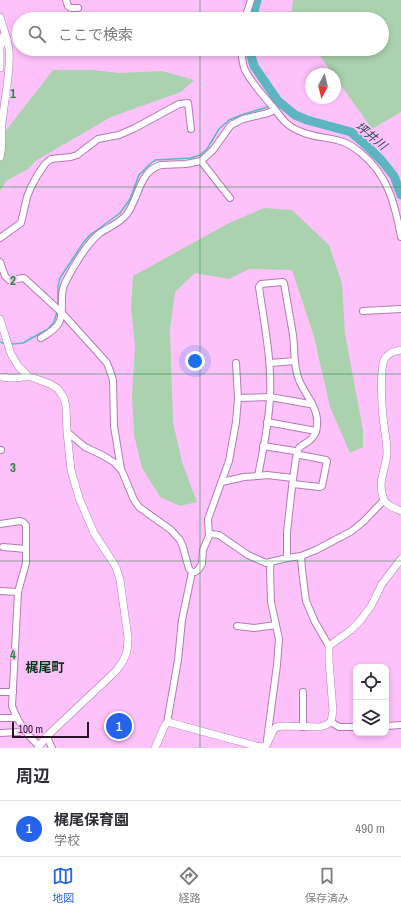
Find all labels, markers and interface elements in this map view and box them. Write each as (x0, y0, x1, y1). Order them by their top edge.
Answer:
search box (12, 12, 389, 56)
icon: search (26, 23, 48, 45)
text: ここで検索 (58, 24, 133, 45)
north arrow (305, 68, 341, 104)
text: 1 (10, 85, 16, 102)
water label: 坪井川 (352, 118, 392, 155)
text: 2 (10, 272, 16, 289)
your location (185, 351, 205, 371)
text: 3 (10, 459, 16, 476)
text: 4 (10, 646, 16, 663)
district label: 梶尾町 (25, 659, 65, 676)
map controls (353, 664, 389, 736)
button: locate (353, 664, 389, 700)
button: layers (353, 700, 389, 736)
pin: 1 (106, 711, 132, 741)
scale bar (12, 720, 89, 739)
text: 100 m (18, 722, 43, 736)
text: 周辺 (16, 764, 50, 787)
text: 梶尾保育園 (54, 809, 129, 830)
text: 1 (26, 820, 32, 837)
text: 490 m (355, 820, 385, 837)
text: 学校 (54, 832, 80, 849)
tab: 地図 (52, 865, 74, 905)
tab: 経路 (178, 865, 200, 905)
tab: 保存済み (305, 865, 349, 905)

